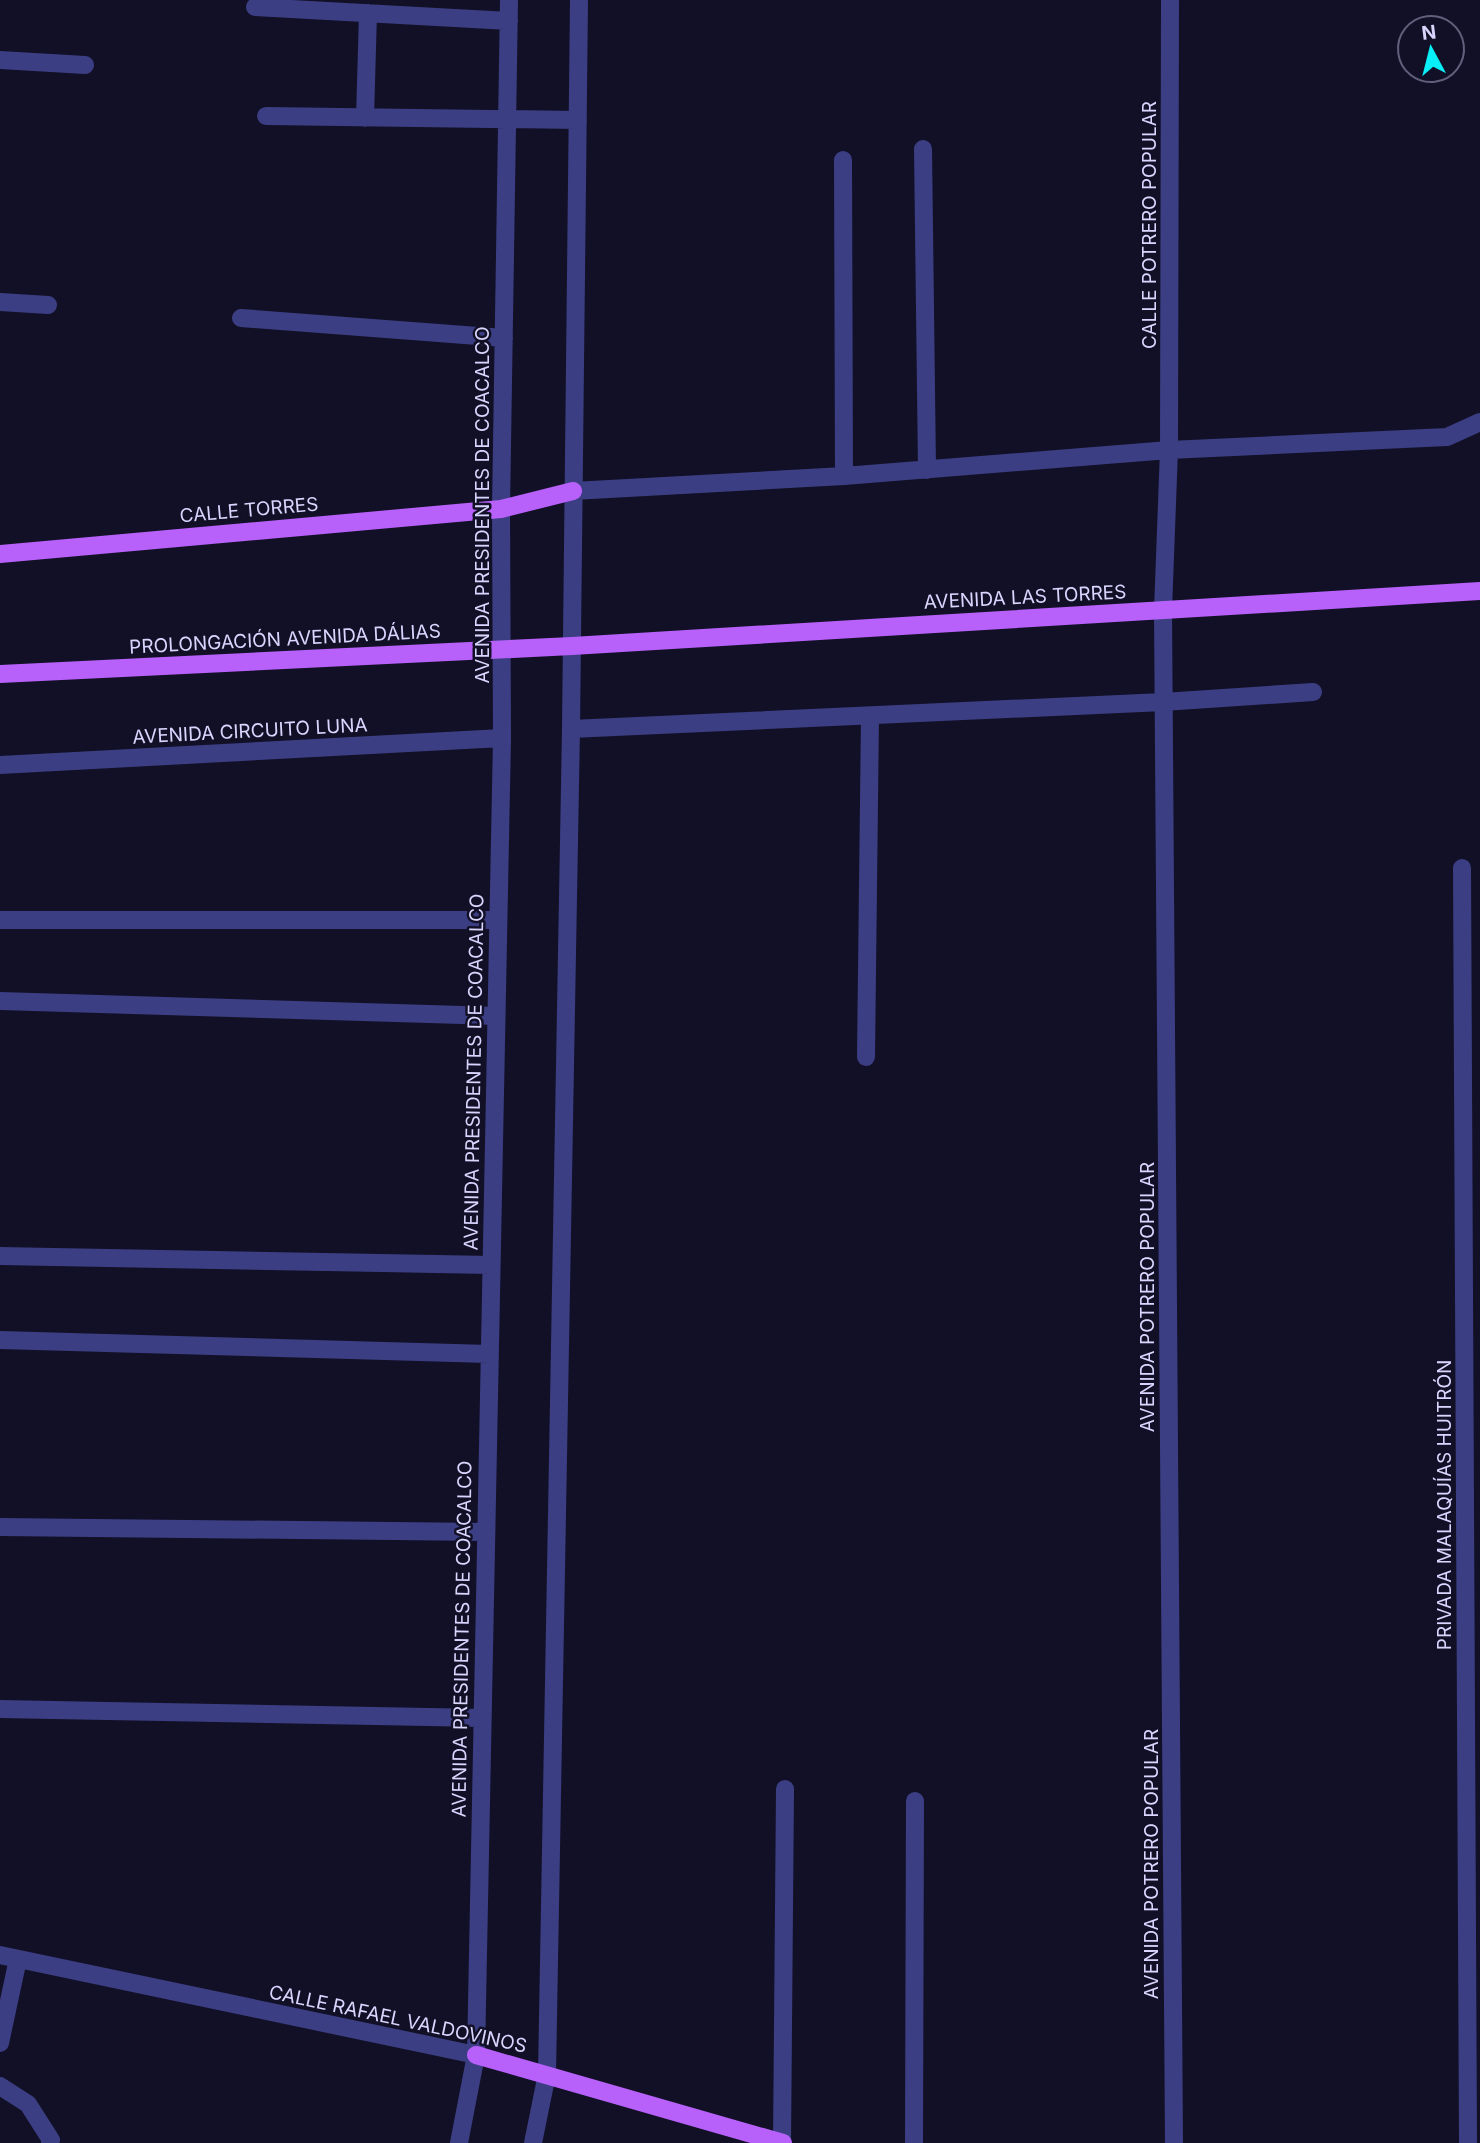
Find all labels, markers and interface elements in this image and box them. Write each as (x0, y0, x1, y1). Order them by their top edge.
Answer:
north arrow (1396, 14, 1466, 84)
text: N (1420, 20, 1438, 45)
street label: CALLE POTRERO POPULAR (1138, 101, 1161, 349)
street label: AVENIDA PRESIDENTES DE COACALCO (471, 327, 494, 683)
street label: CALLE TORRES (179, 492, 319, 528)
street label: AVENIDA LAS TORRES (923, 580, 1127, 614)
street label: PROLONGACIÓN AVENIDA DÁLIAS (129, 618, 441, 659)
street label: AVENIDA CIRCUITO LUNA (132, 713, 368, 749)
street label: AVENIDA PRESIDENTES DE COACALCO (459, 893, 489, 1251)
street label: AVENIDA POTRERO POPULAR (1136, 1162, 1159, 1432)
street label: PRIVADA MALAQUÍAS HUITRÓN (1432, 1360, 1456, 1650)
street label: AVENIDA PRESIDENTES DE COACALCO (447, 1460, 477, 1818)
street label: AVENIDA POTRERO POPULAR (1140, 1729, 1163, 1999)
street label: CALLE RAFAEL VALDOVINOS (267, 1980, 529, 2058)

